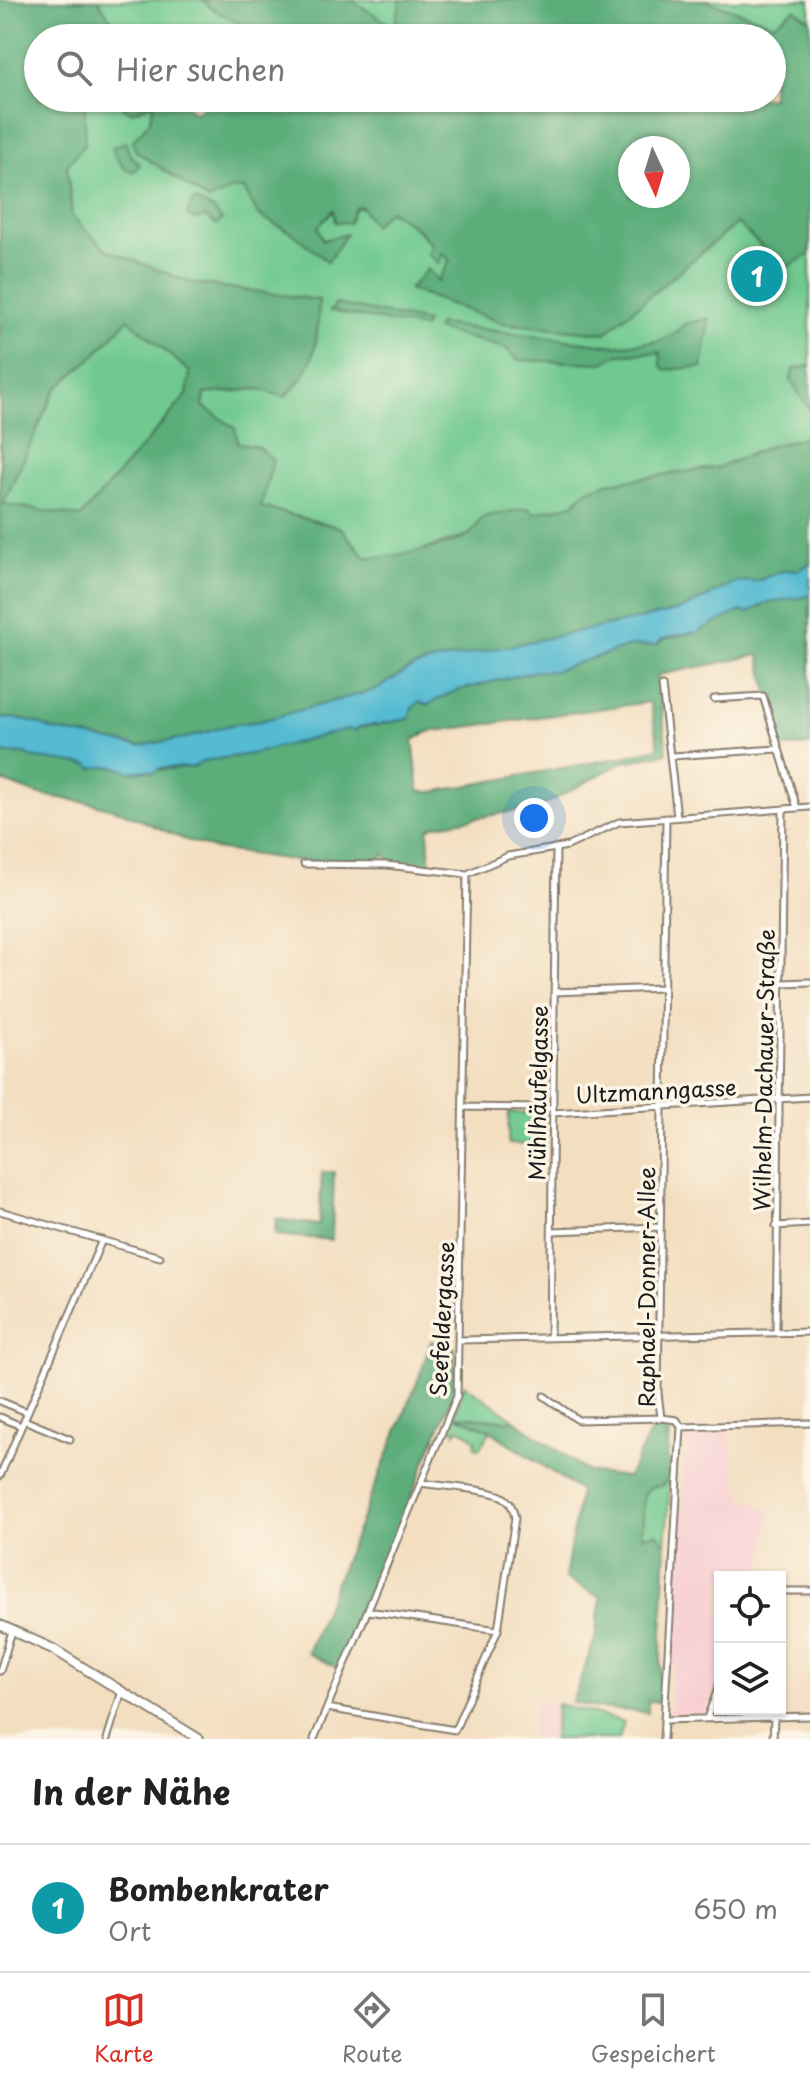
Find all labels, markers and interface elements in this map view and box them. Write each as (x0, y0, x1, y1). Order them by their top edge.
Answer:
search box (24, 24, 786, 112)
icon: search (52, 46, 96, 90)
text: Hier suchen (116, 46, 285, 91)
north arrow (618, 136, 690, 208)
pin: 1 (731, 246, 783, 306)
your location (514, 798, 554, 838)
street label: Wilhelm-Dachauer-Straße (744, 929, 782, 1211)
street label: Mühlhäufelgasse (519, 1005, 555, 1181)
street label: Ultzmanngasse (575, 1069, 737, 1111)
street label: Raphael-Donner-Allee (629, 1167, 662, 1407)
street label: Seefeldergasse (420, 1240, 462, 1398)
map controls (714, 1571, 786, 1715)
button: locate (714, 1571, 786, 1643)
button: layers (714, 1643, 786, 1715)
text: In der Nähe (32, 1765, 230, 1817)
text: Bombenkrater (108, 1866, 329, 1911)
text: 1 (52, 1889, 64, 1928)
text: 650 m (693, 1889, 778, 1928)
text: Ort (108, 1911, 151, 1950)
tab: Karte (94, 1988, 154, 2069)
tab: Route (342, 1988, 402, 2069)
tab: Gespeichert (591, 1988, 716, 2069)

